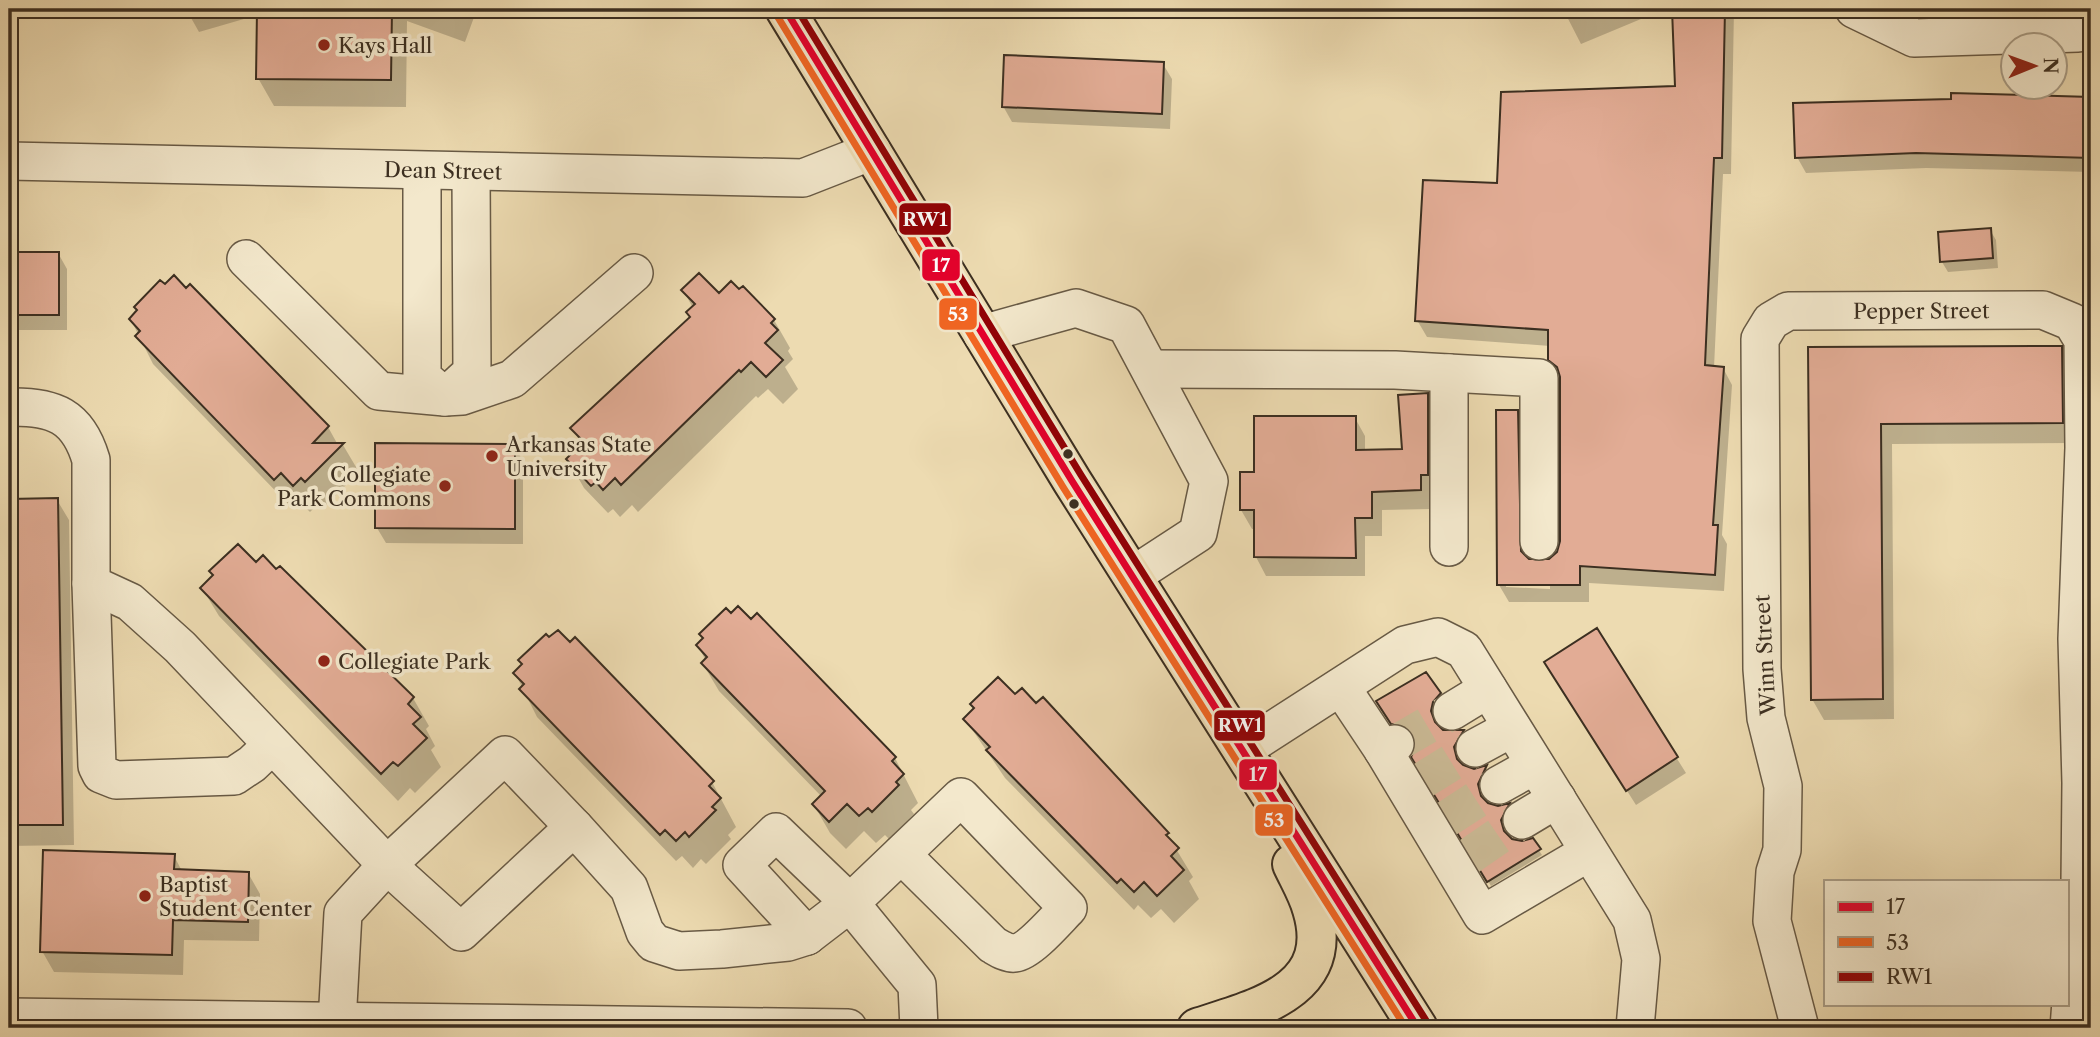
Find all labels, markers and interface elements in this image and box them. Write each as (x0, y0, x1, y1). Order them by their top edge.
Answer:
north arrow (1998, 32, 2068, 102)
place label: Kays Hall (338, 33, 432, 58)
marker: Kays Hall (316, 37, 332, 53)
text: N (2039, 57, 2062, 74)
street label: Dean Street (384, 157, 503, 184)
line badge: RW1 (898, 202, 952, 236)
text: RW1 (902, 208, 948, 231)
line badge: 17 (921, 248, 961, 282)
text: 17 (932, 254, 950, 277)
line badge: 53 (938, 297, 978, 331)
street label: Pepper Street (1853, 298, 1990, 323)
text: 53 (947, 303, 969, 326)
place label: Arkansas State University (505, 432, 652, 481)
unlabelled marker (1061, 447, 1075, 461)
marker: Arkansas State University (484, 448, 500, 464)
place label: Collegiate Park Commons (277, 462, 431, 511)
marker: Collegiate Park Commons (437, 478, 453, 494)
unlabelled marker (1067, 497, 1081, 511)
street label: Winn Street (1749, 593, 1781, 717)
place label: Collegiate Park (338, 649, 491, 674)
marker: Collegiate Park (316, 653, 332, 669)
line badge: RW1 (1213, 709, 1266, 742)
text: RW1 (1217, 714, 1263, 737)
line badge: 17 (1238, 758, 1278, 791)
text: 17 (1249, 763, 1267, 786)
line badge: 53 (1254, 803, 1294, 837)
text: 53 (1263, 809, 1285, 832)
place label: Baptist Student Center (159, 872, 312, 921)
legend (1824, 880, 2068, 1006)
marker: Baptist Student Center (137, 888, 153, 904)
text: 17 (1886, 894, 1906, 919)
text: 53 (1886, 930, 1909, 955)
text: RW1 (1886, 964, 1933, 989)

